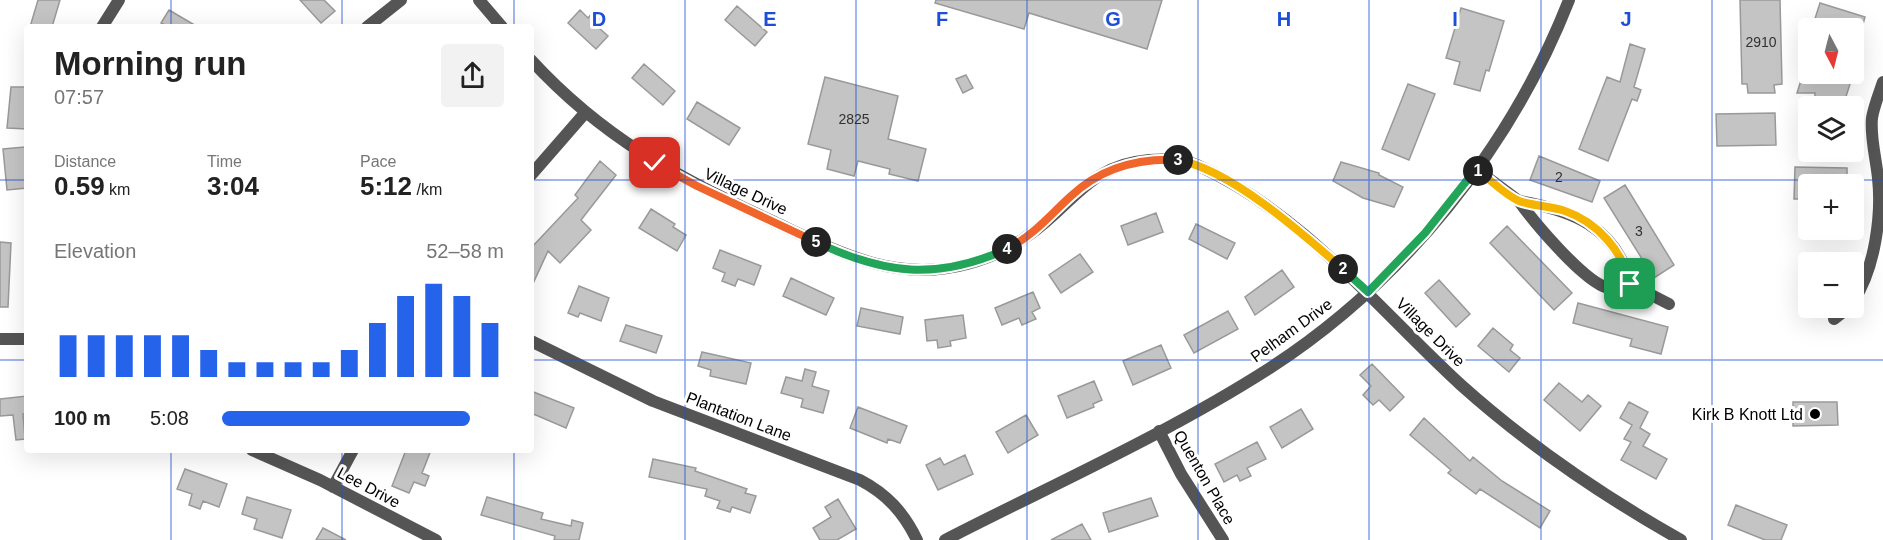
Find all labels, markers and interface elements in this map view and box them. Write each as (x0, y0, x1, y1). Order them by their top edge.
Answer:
text: D (592, 8, 606, 30)
text: E (763, 8, 777, 30)
text: F (936, 8, 948, 30)
text: G (1105, 8, 1121, 30)
text: H (1277, 8, 1291, 30)
text: I (1452, 8, 1458, 30)
text: J (1620, 8, 1632, 30)
north arrow (1798, 18, 1864, 84)
map controls (1798, 18, 1864, 318)
house number: 2910 (1745, 34, 1777, 50)
button: share (441, 44, 504, 107)
text: Morning run (54, 45, 246, 82)
text: 07:57 (54, 86, 104, 108)
button: layers (1798, 96, 1864, 162)
house number: 2825 (838, 111, 870, 127)
pin (629, 137, 680, 188)
pin: 3 (1163, 145, 1193, 175)
icon: check (638, 146, 671, 179)
text: 3 (1174, 151, 1182, 168)
text: Distance (54, 153, 116, 170)
text: Time (207, 153, 242, 170)
text: Pace (360, 153, 396, 170)
pin: 1 (1463, 156, 1493, 186)
text: 1 (1474, 162, 1482, 179)
street label: Village Drive (702, 165, 790, 218)
house number: 2 (1555, 169, 1563, 185)
text: 0.59 (54, 171, 105, 201)
text: 3:04 (207, 171, 259, 201)
text: 5:12 (360, 171, 412, 201)
button: + (1798, 174, 1864, 240)
text: km (105, 181, 130, 198)
text: /km (412, 181, 442, 198)
house number: 3 (1635, 223, 1643, 239)
pin: 5 (801, 227, 831, 257)
text: 5 (812, 233, 820, 250)
pin: 4 (992, 234, 1022, 264)
text: Elevation (54, 240, 136, 262)
text: 52–58 m (426, 240, 504, 262)
text: 4 (1003, 240, 1011, 257)
button: − (1798, 252, 1864, 318)
pin: 2 (1328, 254, 1358, 284)
pin (1604, 258, 1655, 309)
text: 2 (1339, 260, 1347, 277)
icon: arrive (1613, 267, 1646, 300)
street label: Pelham Drive (1247, 295, 1335, 366)
street label: Village Drive (1393, 295, 1468, 370)
street label: Plantation Lane (684, 389, 794, 444)
place label: Kirk B Knott Ltd (1692, 406, 1803, 423)
text: 100 m (54, 407, 111, 429)
text: 5:08 (150, 407, 189, 429)
marker: Kirk B Knott Ltd (1808, 407, 1822, 421)
street label: Quenton Place (1171, 427, 1238, 527)
street label: Lee Drive (335, 464, 403, 511)

